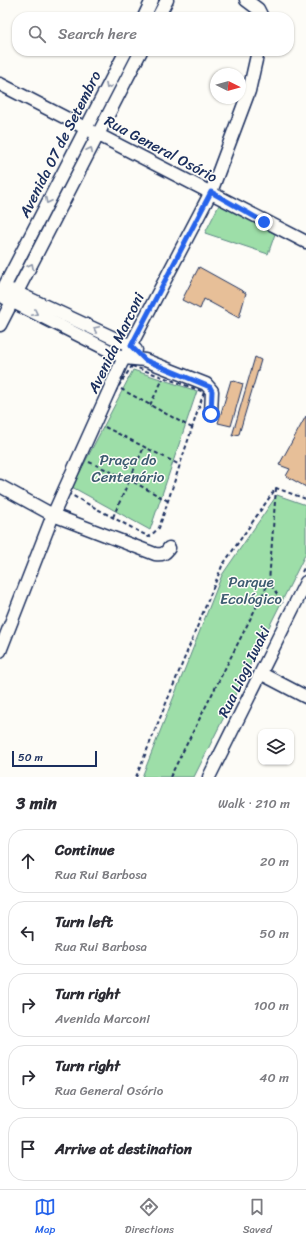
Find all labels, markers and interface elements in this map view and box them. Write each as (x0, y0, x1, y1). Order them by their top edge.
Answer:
search box (12, 12, 294, 56)
text: Search here (58, 21, 137, 47)
icon: search (26, 23, 48, 45)
street label: Avenida 07 de Setembro (11, 66, 109, 223)
north arrow (210, 68, 246, 104)
one-way arrow (105, 81, 113, 89)
street label: Rua General Osório (100, 108, 223, 190)
one-way arrow (85, 147, 92, 154)
one-way arrow (45, 197, 53, 204)
route end (255, 213, 273, 231)
one-way arrow (26, 263, 33, 270)
street label: Avenida Marconi (80, 287, 152, 399)
one-way arrow (31, 308, 38, 315)
one-way arrow (93, 326, 101, 334)
route start (202, 405, 220, 423)
park label: Praça do Centenário (91, 447, 165, 490)
park label: Parque Ecológico (220, 569, 283, 612)
street label: Rua Liogi Iwaki (211, 621, 278, 722)
map controls (258, 729, 294, 765)
button: layers (258, 729, 294, 765)
text: 50 m (18, 748, 43, 767)
scale bar (12, 749, 97, 768)
text: 3 min (16, 788, 57, 818)
text: Walk · 210 m (218, 792, 290, 815)
text: Continue (55, 837, 115, 863)
icon: ahead (17, 850, 39, 872)
text: 20 m (260, 850, 289, 873)
text: Rua Rui Barbosa (55, 863, 147, 886)
text: Turn left (55, 909, 113, 935)
icon: left (17, 922, 39, 944)
text: 50 m (259, 922, 289, 945)
text: Rua Rui Barbosa (55, 935, 147, 958)
text: Turn right (55, 981, 120, 1007)
icon: right (17, 994, 39, 1016)
text: 100 m (254, 994, 289, 1017)
text: Avenida Marconi (55, 1007, 150, 1030)
text: Turn right (55, 1053, 120, 1079)
icon: right (17, 1066, 39, 1088)
text: 40 m (259, 1066, 289, 1089)
text: Rua General Osório (55, 1079, 163, 1102)
text: Arrive at destination (55, 1136, 192, 1162)
icon: arrive (17, 1138, 39, 1160)
tab: Map (34, 1196, 56, 1239)
tab: Directions (125, 1196, 174, 1239)
tab: Saved (243, 1196, 272, 1239)

